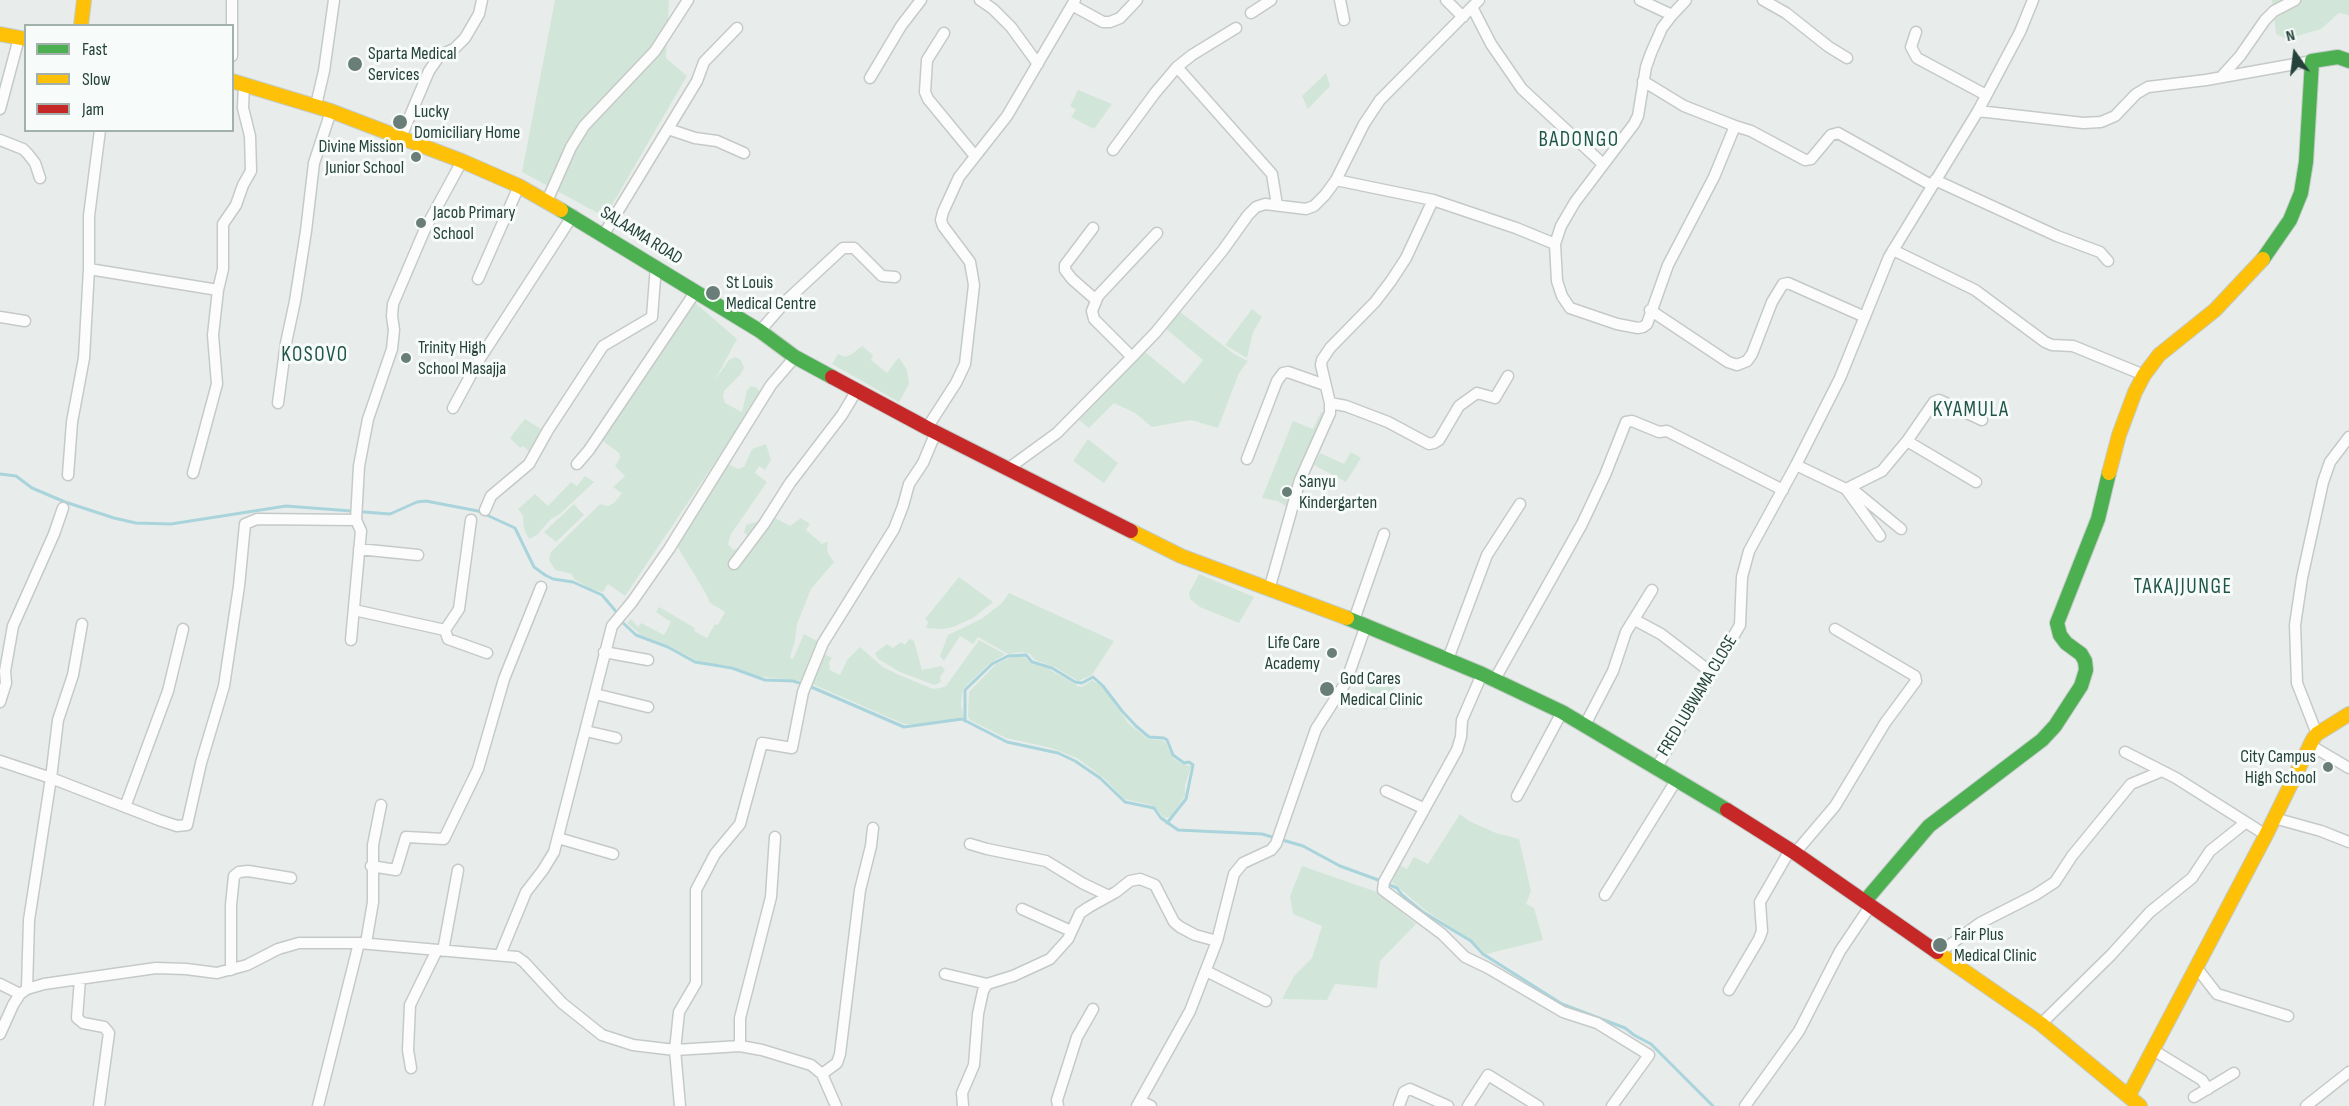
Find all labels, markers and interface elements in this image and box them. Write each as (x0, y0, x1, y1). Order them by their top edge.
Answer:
legend (24, 24, 234, 132)
north arrow (2265, 24, 2325, 84)
text: N (2284, 26, 2297, 46)
text: Fast (82, 39, 107, 60)
place label: Sparta Medical Services (368, 43, 457, 86)
marker: Sparta Medical Services (346, 55, 364, 73)
text: Slow (82, 69, 111, 90)
text: Jam (82, 99, 104, 120)
place label: Lucky Domiciliary Home (414, 101, 520, 144)
marker: Lucky Domiciliary Home (391, 113, 409, 131)
district label: BADONGO (1538, 128, 1620, 154)
place label: Divine Mission Junior School (318, 136, 404, 178)
marker: Divine Mission Junior School (409, 150, 423, 164)
place label: Jacob Primary School (433, 202, 515, 244)
street label: SALAAMA ROAD (596, 202, 686, 270)
marker: Jacob Primary School (414, 216, 428, 230)
place label: St Louis Medical Centre (726, 272, 816, 314)
marker: St Louis Medical Centre (704, 284, 722, 302)
place label: Trinity High School Masajja (418, 337, 506, 380)
district label: KOSOVO (281, 343, 349, 369)
marker: Trinity High School Masajja (399, 351, 413, 365)
district label: KYAMULA (1933, 398, 2009, 424)
place label: Sanyu Kindergarten (1299, 471, 1377, 514)
marker: Sanyu Kindergarten (1280, 485, 1294, 499)
district label: TAKAJJUNGE (2133, 575, 2233, 601)
place label: Life Care Academy (1265, 632, 1320, 674)
street label: FRED LUBWAMA CLOSE (1653, 632, 1743, 760)
marker: Life Care Academy (1325, 646, 1339, 660)
place label: God Cares Medical Clinic (1340, 668, 1423, 710)
marker: God Cares Medical Clinic (1318, 680, 1336, 698)
place label: City Campus High School (2240, 746, 2316, 789)
marker: City Campus High School (2321, 760, 2335, 774)
place label: Fair Plus Medical Clinic (1954, 924, 2037, 966)
marker: Fair Plus Medical Clinic (1931, 936, 1949, 954)

